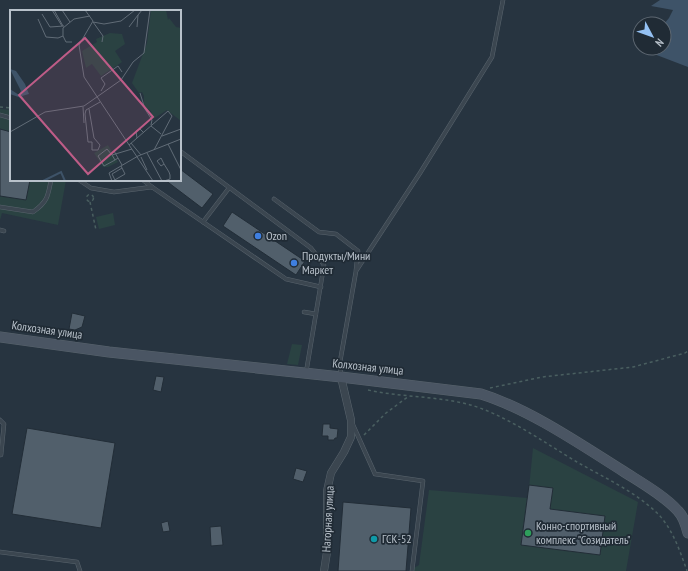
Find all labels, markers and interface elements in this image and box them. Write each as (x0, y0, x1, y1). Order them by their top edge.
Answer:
inset map (10, 10, 181, 181)
north arrow (632, 16, 672, 56)
text: N (652, 36, 667, 49)
place label: Ozon (266, 228, 287, 243)
marker: Ozon (253, 231, 263, 241)
place label: Продукты/Мини Маркет (302, 248, 370, 277)
marker: Продукты/Мини Маркет (289, 258, 299, 268)
street label: Колхозная улица (11, 317, 84, 342)
street label: Колхозная улица (332, 355, 404, 378)
street label: Нагорная улица (318, 485, 337, 553)
place label: Конно-спортивный комплекс "Созидатель" (536, 518, 631, 547)
marker: Конно-спортивный комплекс "Созидатель" (523, 528, 533, 538)
place label: ГСК-52 (382, 531, 412, 546)
marker: ГСК-52 (369, 534, 379, 544)

